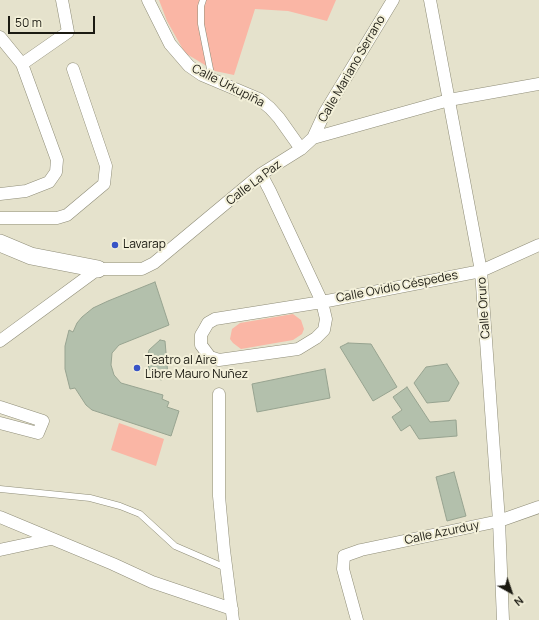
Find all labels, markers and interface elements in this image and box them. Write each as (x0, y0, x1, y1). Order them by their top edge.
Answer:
scale bar (10, 8, 97, 34)
street label: Calle Mariano Serrano (315, 13, 389, 125)
text: 50 m (15, 14, 42, 31)
street label: Calle Urkupiña (189, 61, 267, 111)
street label: Calle La Paz (224, 158, 284, 208)
place label: Lavarap (123, 238, 166, 252)
marker: Lavarap (110, 240, 120, 250)
street label: Calle Ovidio Céspedes (335, 268, 459, 306)
street label: Calle Oruro (475, 277, 493, 339)
place label: Teatro al Aire Libre Mauro Nuñez (145, 354, 248, 382)
marker: Teatro al Aire Libre Mauro Nuñez (132, 363, 142, 373)
street label: Calle Azurduy (403, 518, 481, 548)
north arrow (491, 572, 531, 612)
text: N (511, 593, 527, 610)

